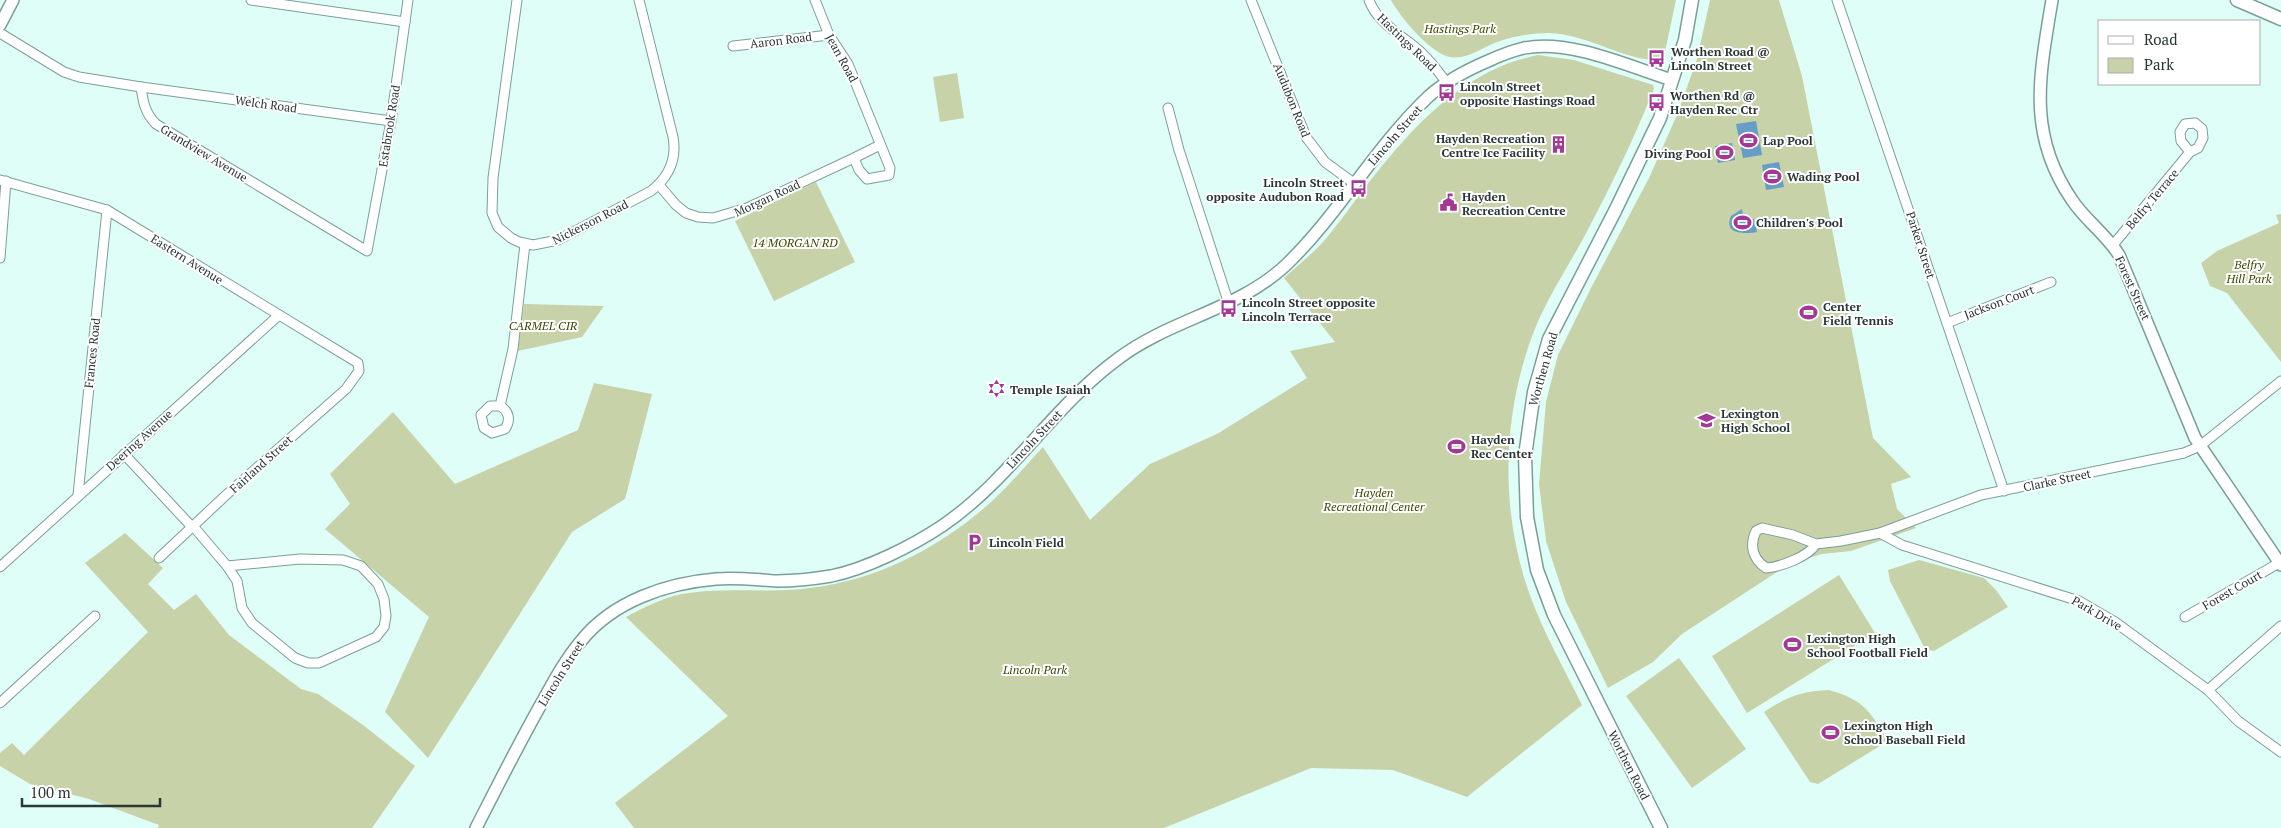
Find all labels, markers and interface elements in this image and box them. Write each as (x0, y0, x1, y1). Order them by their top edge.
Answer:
street label: Hastings Road (1374, 10, 1440, 74)
legend (2098, 20, 2261, 85)
park label: Hastings Park (1423, 21, 1496, 36)
street label: Aaron Road (749, 29, 813, 51)
text: Road (2144, 29, 2177, 49)
street label: Jean Road (823, 31, 862, 85)
place label: Worthen Road @ Lincoln Street (1671, 44, 1770, 73)
bus stop icon: Worthen Road @ Lincoln Street (1647, 48, 1667, 68)
text: Park (2144, 54, 2174, 74)
street label: Audubon Road (1270, 61, 1314, 140)
place label: Lincoln Street opposite Hastings Road (1460, 79, 1596, 108)
bus stop icon: Lincoln Street opposite Hastings Road (1436, 83, 1456, 103)
street label: Estabrook Road (375, 84, 403, 168)
place label: Worthen Rd @ Hayden Rec Ctr (1670, 88, 1759, 117)
street label: Welch Road (234, 92, 298, 116)
bus stop icon: Worthen Rd @ Hayden Rec Ctr (1646, 92, 1666, 112)
street label: Lincoln Street (1365, 101, 1426, 168)
street label: Grandview Avenue (158, 121, 250, 185)
sports icon: Lap Pool (1739, 130, 1759, 150)
place label: Hayden Recreation Centre Ice Facility (1436, 131, 1546, 160)
place label: Lap Pool (1763, 133, 1813, 148)
building icon: Hayden Recreation Centre Ice Facility (1549, 135, 1569, 155)
sports icon: Diving Pool (1715, 143, 1735, 163)
place label: Diving Pool (1644, 146, 1711, 161)
sports icon: Wading Pool (1763, 166, 1783, 186)
street label: Belfry Terrace (2122, 166, 2182, 232)
place label: Wading Pool (1787, 169, 1860, 184)
place label: Lincoln Street opposite Audubon Road (1206, 175, 1345, 204)
street label: Morgan Road (732, 176, 803, 220)
bus stop icon: Lincoln Street opposite Audubon Road (1348, 179, 1368, 199)
place label: Hayden Recreation Centre (1462, 189, 1566, 218)
public building icon: Hayden Recreation Centre (1438, 193, 1458, 213)
street label: Nickerson Road (549, 196, 631, 248)
street label: Parker Street (1903, 210, 1939, 281)
sports icon: Children's Pool (1732, 212, 1752, 232)
place label: Children's Pool (1756, 215, 1843, 230)
street label: Eastern Avenue (148, 231, 226, 287)
park label: 14 MORGAN RD (752, 235, 838, 250)
street label: Forest Street (2112, 254, 2154, 323)
park label: Belfry Hill Park (2225, 257, 2272, 286)
street label: Jackson Court (1962, 282, 2037, 322)
place label: Lincoln Street opposite Lincoln Terrace (1242, 295, 1376, 324)
bus stop icon: Lincoln Street opposite Lincoln Terrace (1218, 299, 1238, 319)
place label: Center Field Tennis (1823, 299, 1894, 328)
sports icon: Center Field Tennis (1799, 303, 1819, 323)
street label: Frances Road (81, 317, 103, 389)
park label: CARMEL CIR (509, 318, 578, 333)
street label: Worthen Road (1525, 330, 1561, 408)
synagogue icon: Temple Isaiah (986, 379, 1006, 399)
place label: Temple Isaiah (1010, 382, 1091, 397)
street label: Deering Avenue (103, 406, 175, 474)
street label: Lincoln Street (1003, 406, 1065, 472)
place label: Lexington High School (1721, 406, 1790, 435)
school or university icon: Lexington High School (1697, 410, 1717, 430)
street label: Fairland Street (227, 432, 296, 496)
place label: Hayden Rec Center (1471, 432, 1534, 461)
sports icon: Hayden Rec Center (1447, 436, 1467, 456)
street label: Clarke Street (2022, 465, 2093, 495)
park label: Hayden Recreational Center (1323, 485, 1426, 514)
parking icon: Lincoln Field (965, 532, 985, 552)
place label: Lincoln Field (989, 535, 1065, 550)
street label: Forest Court (2199, 567, 2265, 613)
street label: Park Drive (2069, 593, 2125, 633)
place label: Lexington High School Football Field (1807, 631, 1929, 660)
sports icon: Lexington High School Football Field (1783, 635, 1803, 655)
street label: Lincoln Street (535, 637, 588, 709)
park label: Lincoln Park (1002, 662, 1067, 677)
place label: Lexington High School Baseball Field (1844, 718, 1966, 747)
sports icon: Lexington High School Baseball Field (1820, 722, 1840, 742)
street label: Worthen Road (1605, 728, 1653, 803)
scale bar (22, 776, 160, 808)
text: 100 m (30, 782, 71, 802)

